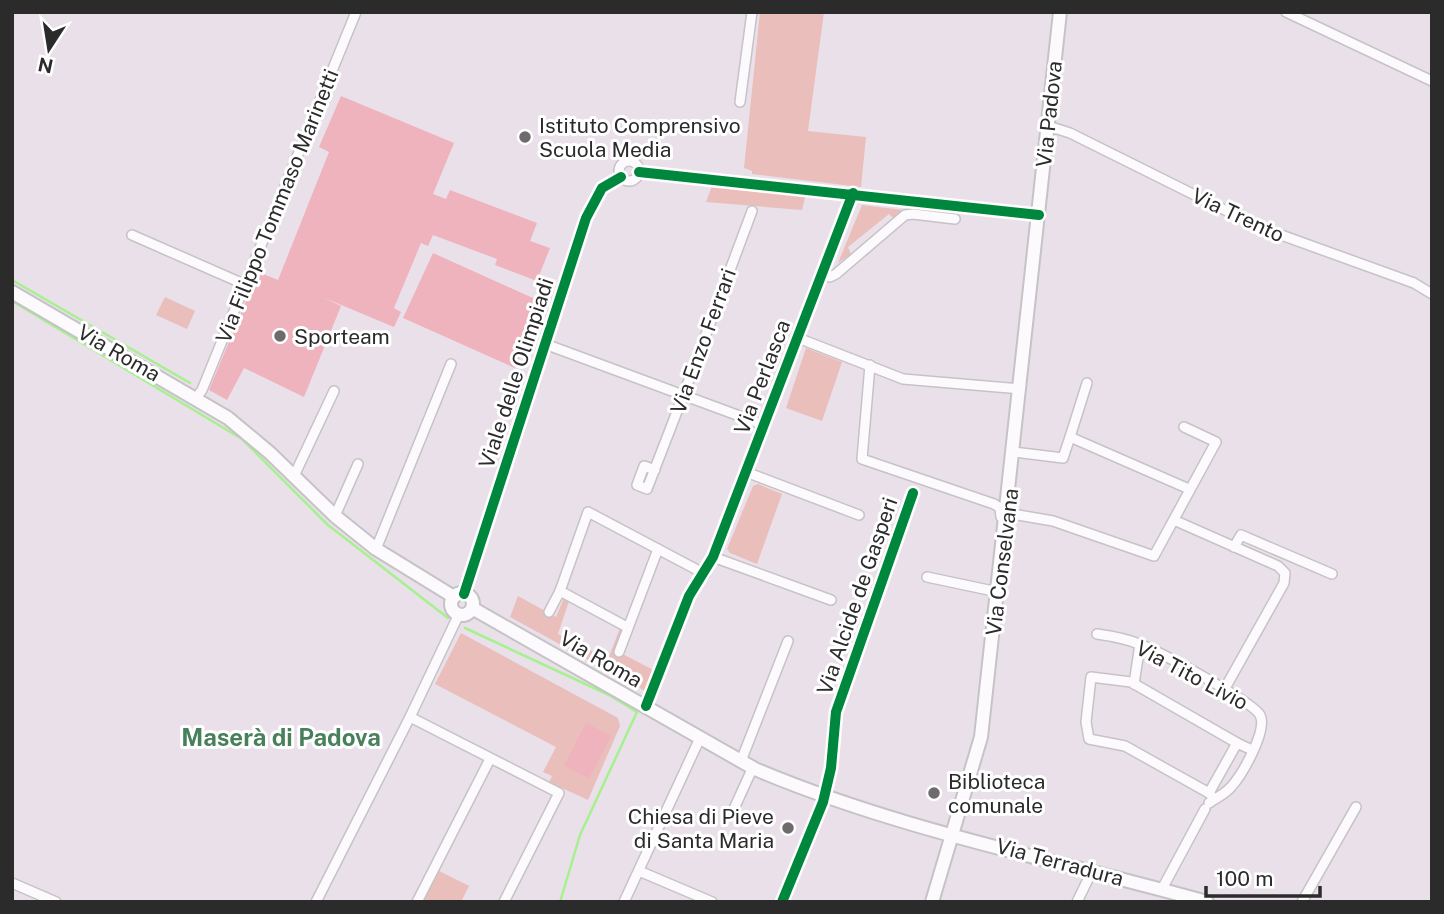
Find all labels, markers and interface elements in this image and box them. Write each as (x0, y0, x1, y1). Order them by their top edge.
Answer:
north arrow (14, 14, 84, 84)
text: N (36, 53, 55, 78)
street label: Via Padova (1031, 60, 1067, 168)
street label: Via Filippo Tommaso Marinetti (211, 65, 343, 347)
place label: Istituto Comprensivo Scuola Media (539, 113, 741, 162)
marker: Istituto Comprensivo Scuola Media (517, 129, 533, 145)
street label: Via Trento (1188, 183, 1288, 247)
street label: Via Enzo Ferrari (665, 265, 741, 417)
street label: Viale delle Olimpiadi (473, 275, 559, 471)
street label: Via Perlasca (729, 316, 795, 438)
street label: Via Roma (73, 319, 165, 387)
place label: Sporteam (294, 324, 390, 349)
marker: Sporteam (272, 328, 288, 344)
street label: Via Conselvana (981, 487, 1023, 637)
street label: Via Alcide de Gasperi (811, 494, 903, 698)
street label: Via Roma (555, 625, 647, 693)
street label: Via Tito Livio (1132, 635, 1252, 715)
district label: Maserà di Padova (181, 723, 381, 751)
place label: Biblioteca comunale (948, 769, 1045, 818)
marker: Biblioteca comunale (926, 785, 942, 801)
place label: Chiesa di Pieve di Santa Maria (628, 804, 774, 853)
marker: Chiesa di Pieve di Santa Maria (780, 820, 796, 836)
street label: Via Terradura (994, 833, 1126, 891)
scale bar (1206, 855, 1320, 899)
text: 100 m (1216, 866, 1273, 891)

